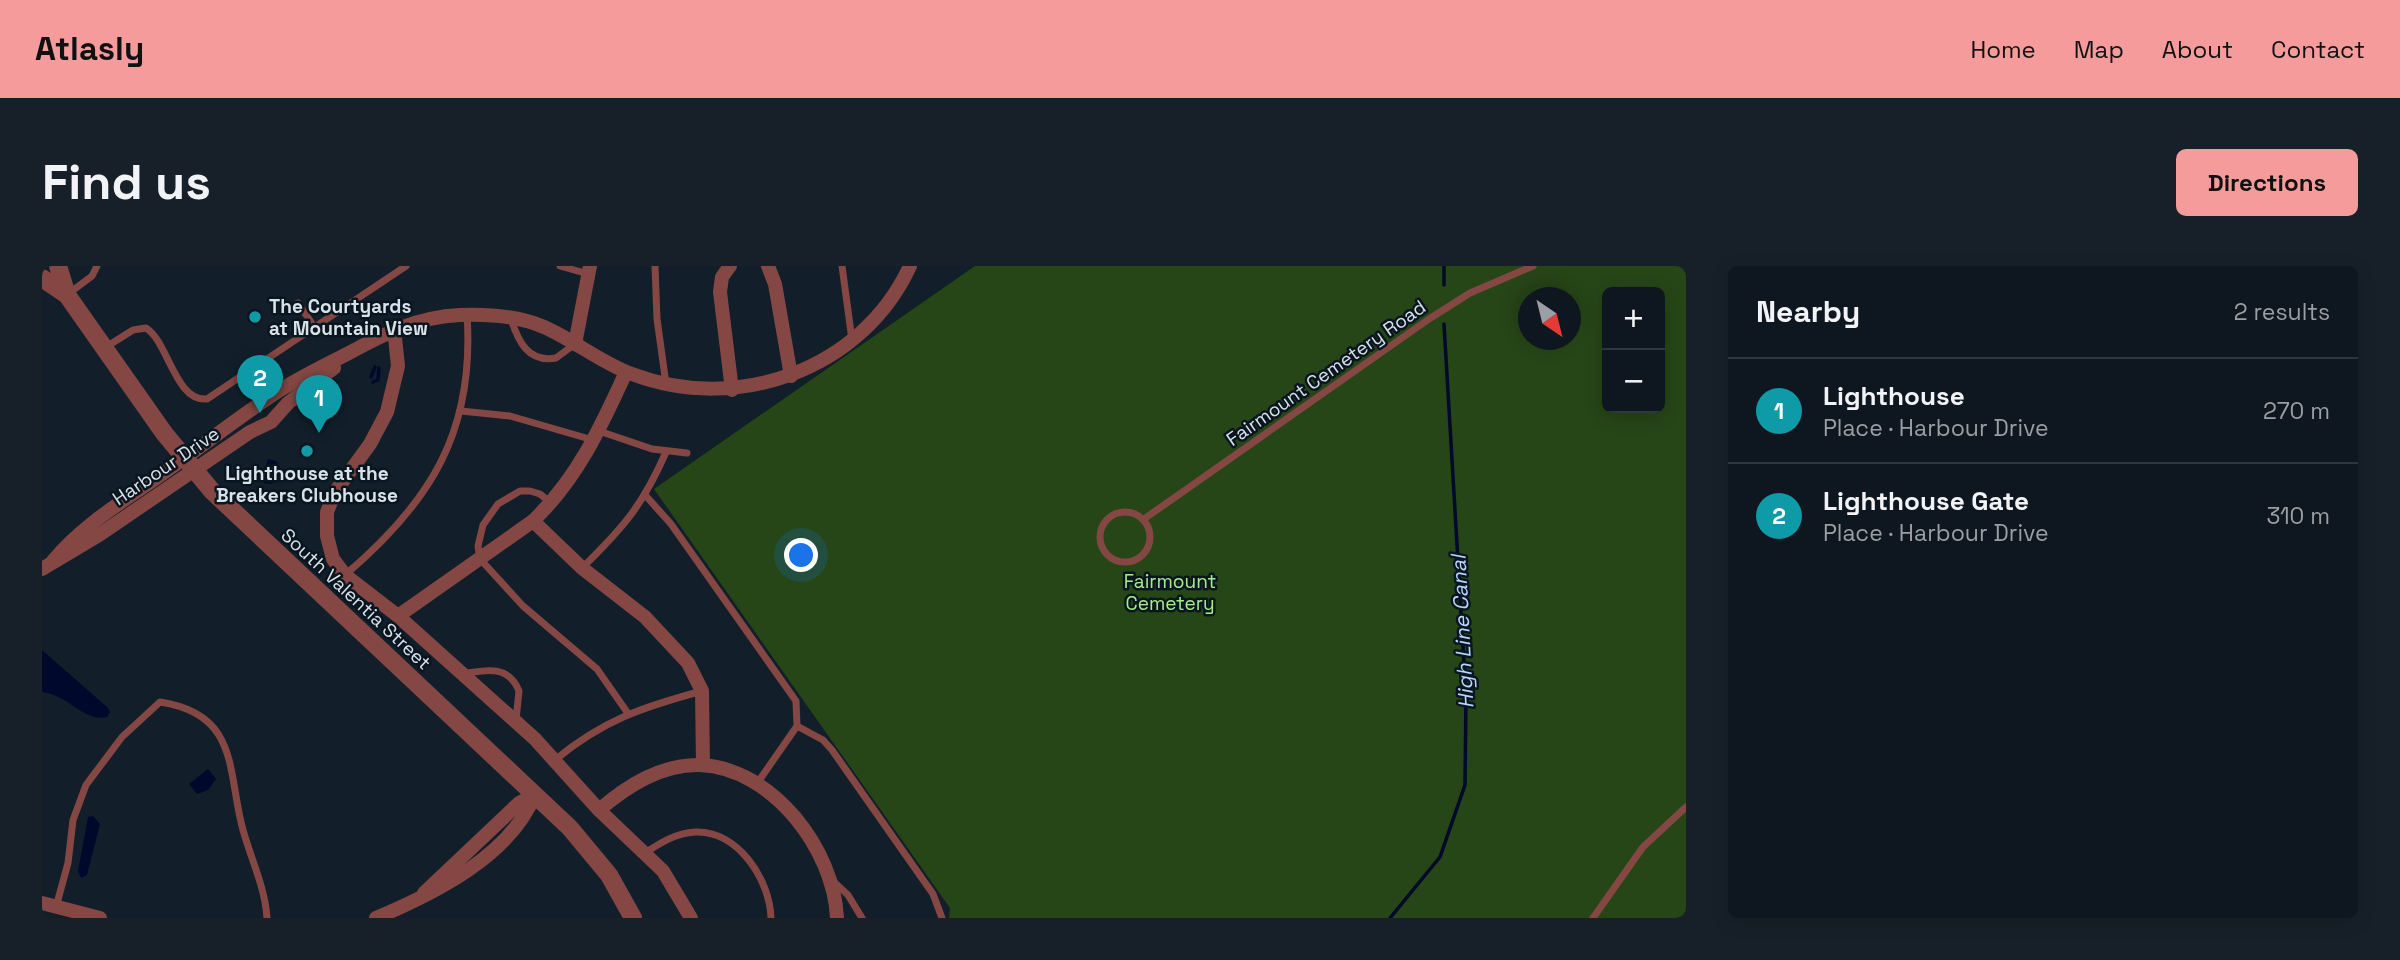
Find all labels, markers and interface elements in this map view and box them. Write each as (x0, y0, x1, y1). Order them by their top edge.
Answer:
text: Atlasly (35, 28, 144, 70)
text: Home (1970, 34, 2036, 65)
text: Map (2074, 34, 2124, 65)
text: About (2162, 34, 2233, 65)
text: Contact (2271, 34, 2365, 65)
button: Directions (2176, 149, 2358, 216)
text: Find us (42, 151, 211, 213)
north arrow (1518, 287, 1581, 350)
map controls (1602, 287, 1665, 413)
button: + (1602, 287, 1665, 350)
text: Nearby (1756, 292, 1860, 331)
place label: The Courtyards at Mountain View (269, 294, 428, 341)
street label: Fairmount Cemetery Road (1221, 294, 1431, 452)
text: 2 results (2234, 297, 2330, 327)
marker: The Courtyards at Mountain View (247, 309, 263, 325)
button: − (1602, 350, 1665, 413)
pin: 2 (237, 355, 283, 413)
pin: 1 (296, 375, 342, 433)
text: Lighthouse (1823, 379, 1965, 413)
text: 1 (1774, 396, 1784, 426)
text: 270 m (2263, 396, 2330, 426)
text: Place · Harbour Drive (1823, 413, 2049, 443)
street label: Harbour Drive (108, 421, 224, 511)
marker: Lighthouse at the Breakers Clubhouse (299, 443, 315, 459)
place label: Lighthouse at the Breakers Clubhouse (216, 461, 398, 508)
text: Lighthouse Gate (1823, 484, 2029, 518)
text: 2 (1772, 501, 1786, 531)
text: 310 m (2266, 501, 2330, 531)
text: Place · Harbour Drive (1823, 518, 2049, 548)
street label: South Valentia Street (276, 523, 436, 675)
your location (784, 538, 818, 572)
water label: High Line Canal (1444, 552, 1480, 709)
park label: Fairmount Cemetery (1124, 569, 1216, 616)

